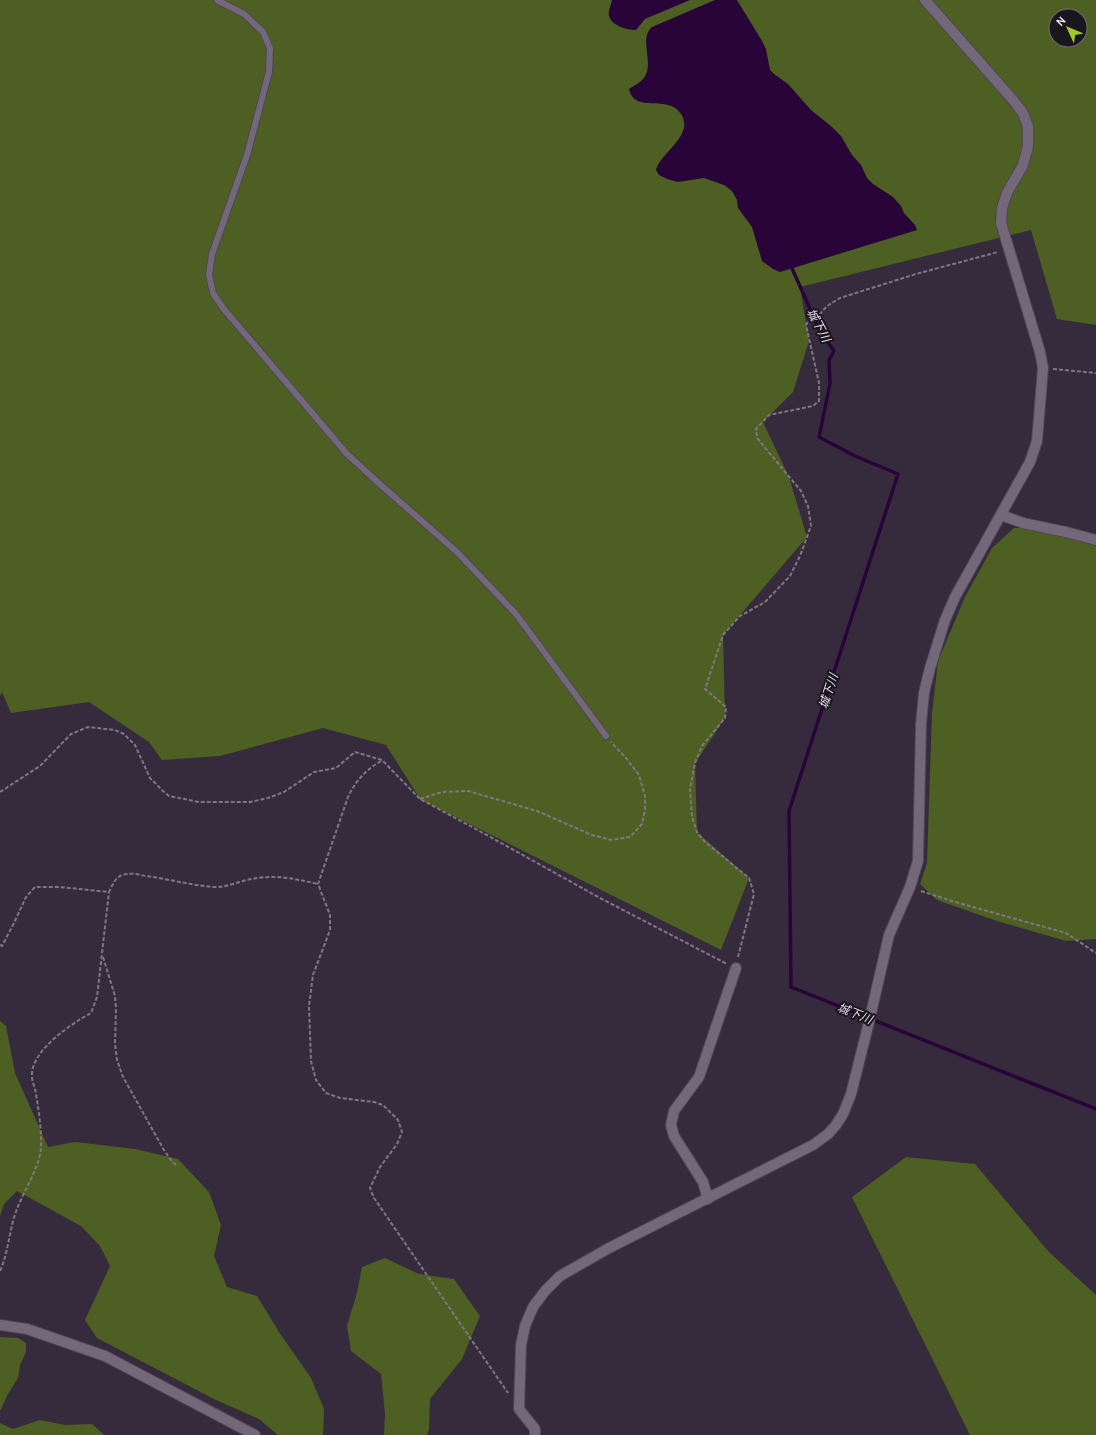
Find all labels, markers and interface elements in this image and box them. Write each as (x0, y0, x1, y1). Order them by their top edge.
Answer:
north arrow (1048, 8, 1088, 48)
text: N (1053, 13, 1069, 29)
water label: 城下川 (804, 306, 835, 346)
water label: 城下川 (815, 670, 841, 710)
water label: 城下川 (835, 999, 876, 1027)

